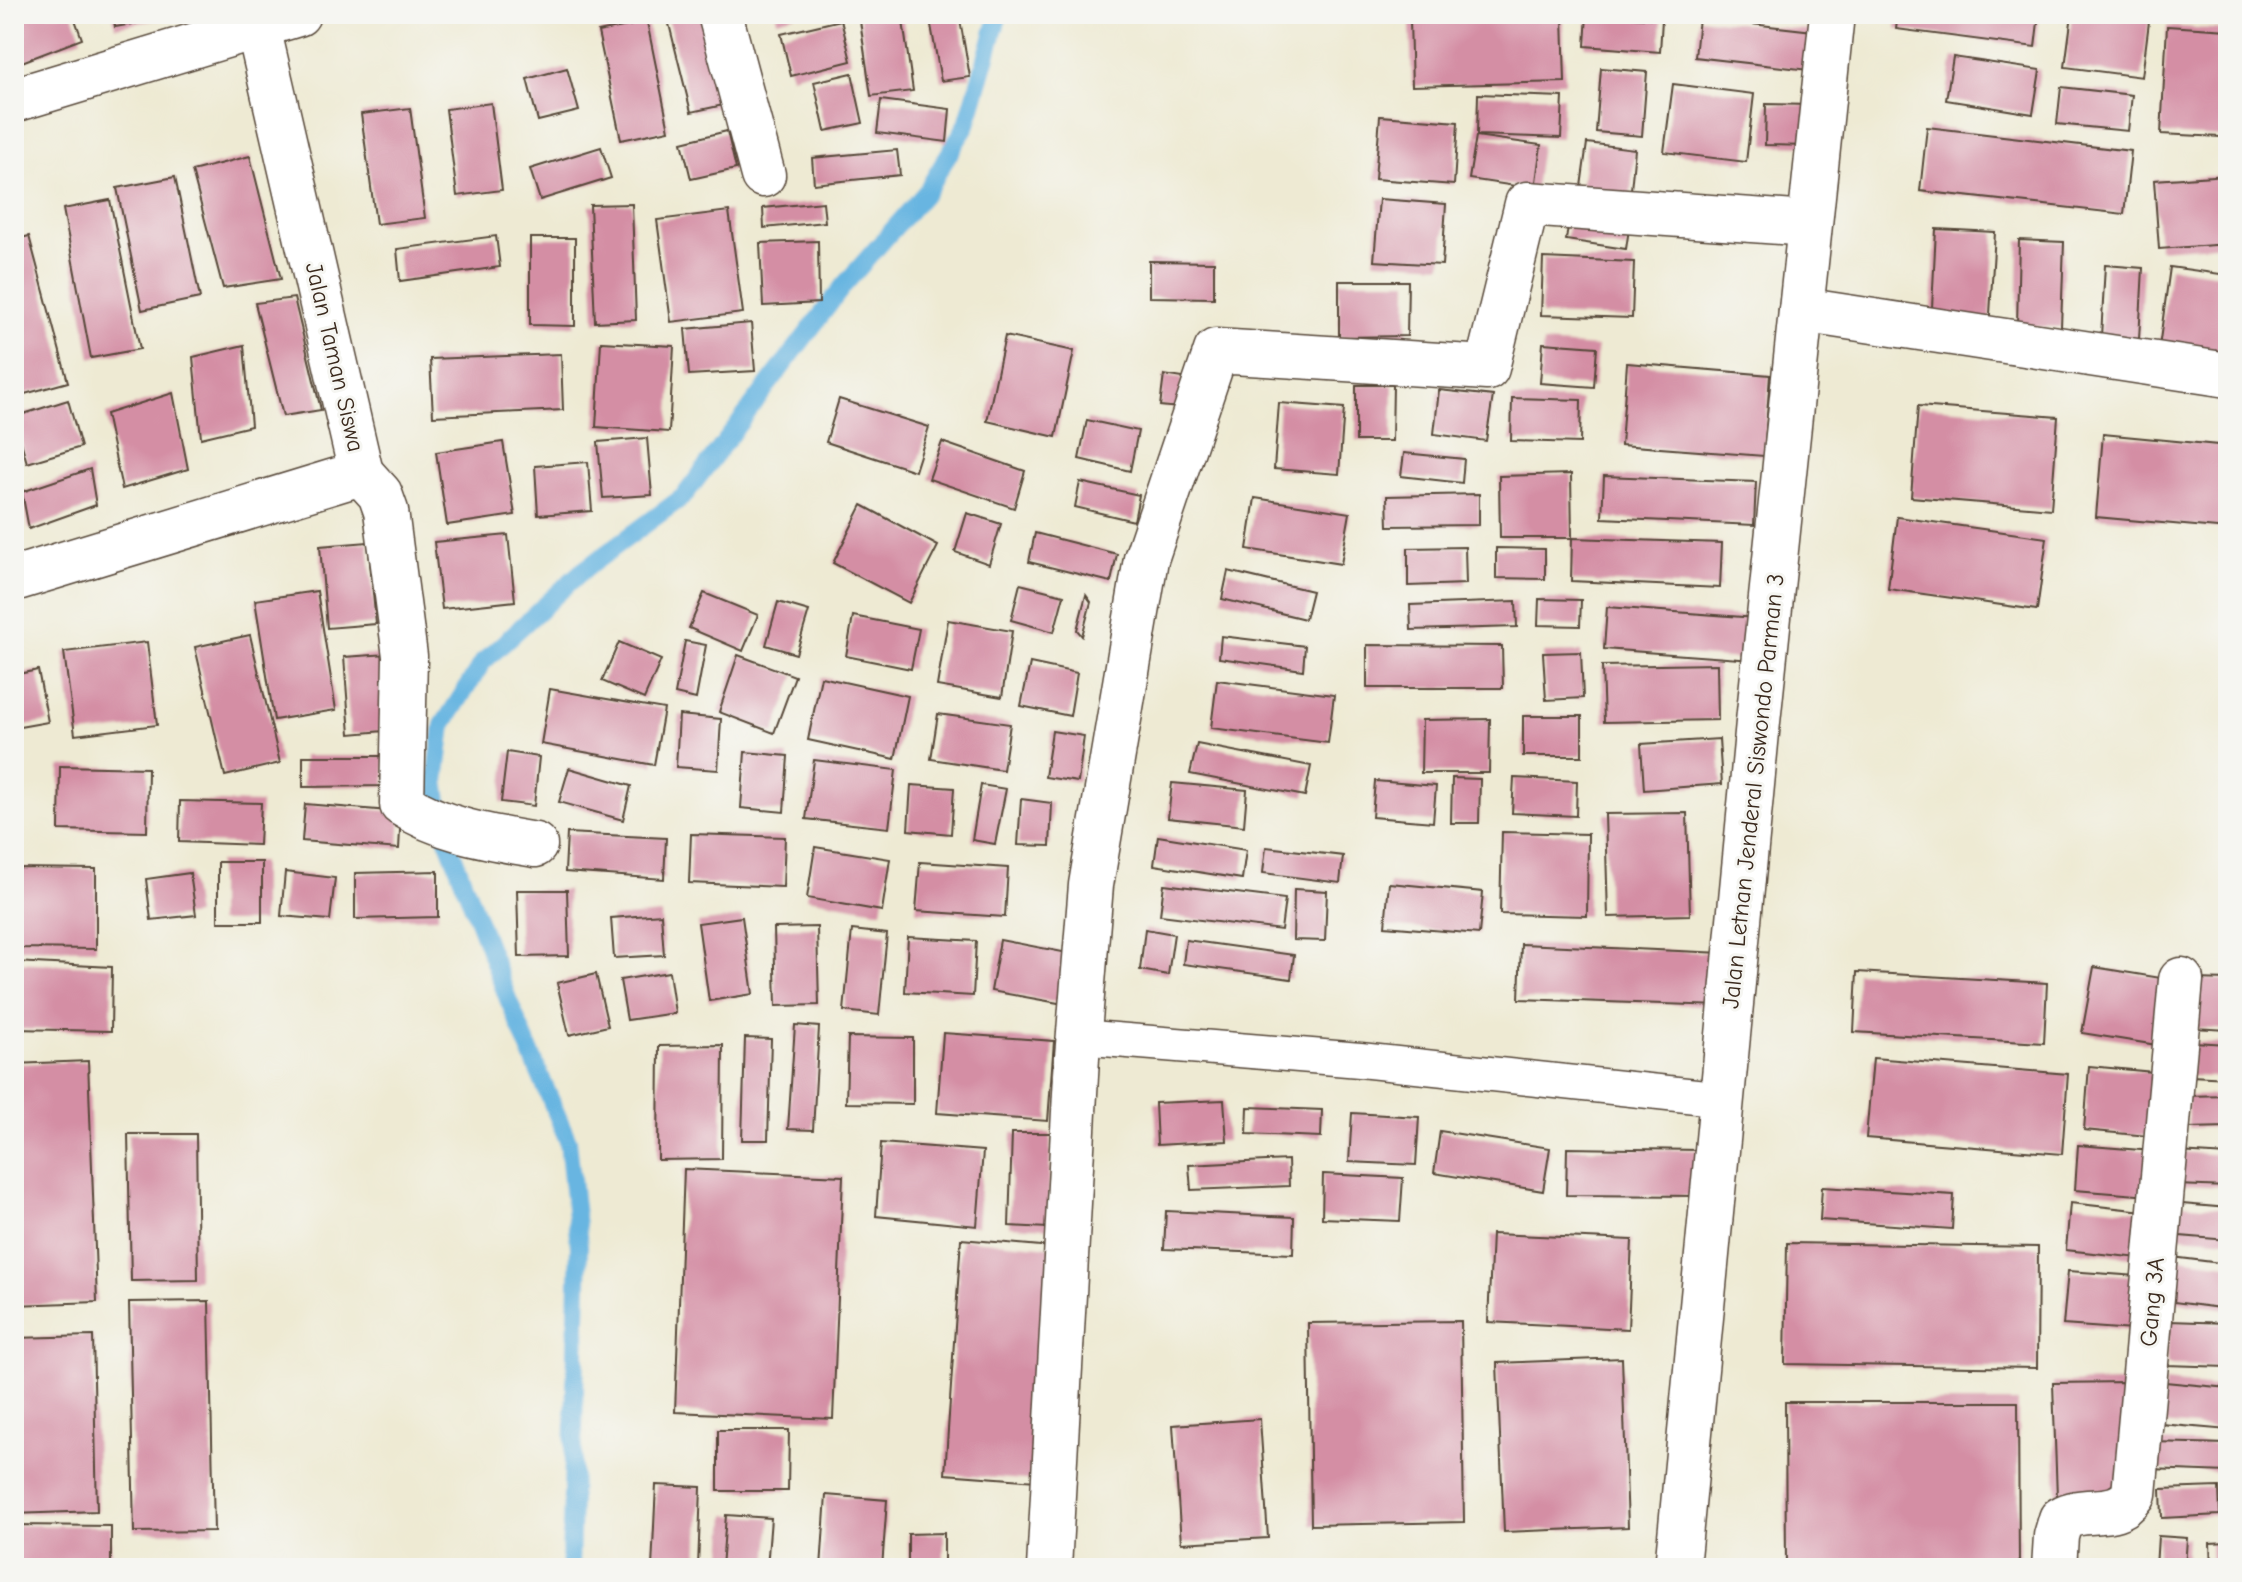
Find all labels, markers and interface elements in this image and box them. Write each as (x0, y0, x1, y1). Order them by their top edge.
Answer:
street label: Jalan Taman Siswa (300, 260, 370, 454)
street label: Jalan Letnan Jenderal Siswondo Parman 3 (1716, 572, 1790, 1010)
street label: Gang 3A (2134, 1256, 2170, 1348)

